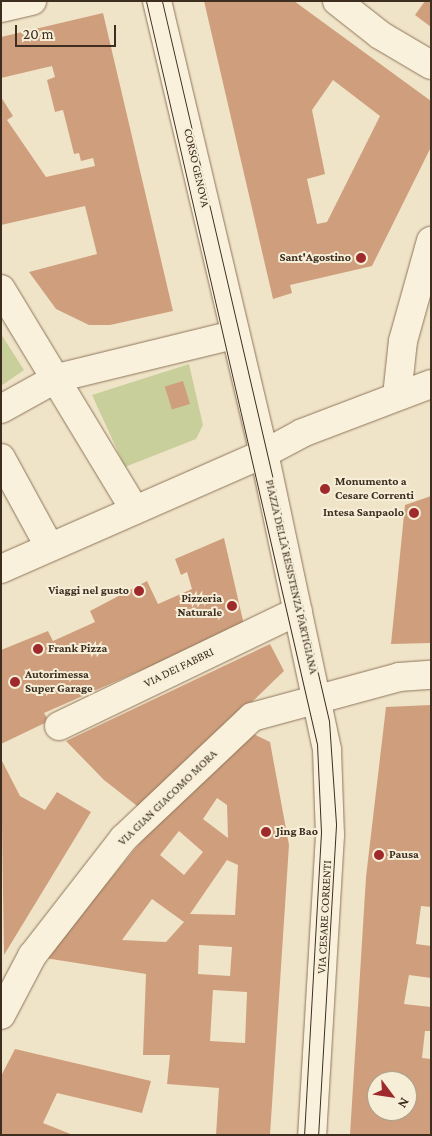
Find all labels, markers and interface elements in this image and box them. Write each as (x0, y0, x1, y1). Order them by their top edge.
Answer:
scale bar (18, 15, 119, 47)
text: 20 m (23, 26, 54, 42)
street label: CORSO GENOVA (180, 127, 212, 209)
place label: Sant'Agostino (279, 251, 351, 265)
marker: Sant'Agostino (355, 252, 367, 264)
place label: Monumento a Cesare Correnti (335, 475, 414, 503)
street label: PIAZZA DELLA RESISTENZA PARTIGIANA (262, 478, 320, 676)
marker: Monumento a Cesare Correnti (319, 483, 331, 495)
place label: Intesa Sanpaolo (323, 506, 404, 520)
marker: Intesa Sanpaolo (408, 507, 420, 519)
place label: Viaggi nel gusto (48, 584, 129, 598)
marker: Viaggi nel gusto (133, 585, 145, 597)
place label: Pizzeria Naturale (177, 592, 222, 620)
marker: Pizzeria Naturale (226, 600, 238, 612)
place label: Frank Pizza (48, 642, 107, 656)
marker: Frank Pizza (32, 643, 44, 655)
street label: VIA DEI FABBRI (142, 645, 216, 691)
place label: Autorimessa Super Garage (25, 668, 93, 696)
marker: Autorimessa Super Garage (9, 676, 21, 688)
street label: VIA GIAN GIACOMO MORA (115, 747, 221, 849)
place label: Jing Bao (276, 825, 318, 839)
marker: Jing Bao (260, 826, 272, 838)
place label: Pausa (389, 848, 419, 862)
marker: Pausa (373, 849, 385, 861)
street label: VIA CESARE CORRENTI (315, 860, 335, 974)
north arrow (367, 1071, 417, 1121)
text: N (395, 1095, 413, 1111)

